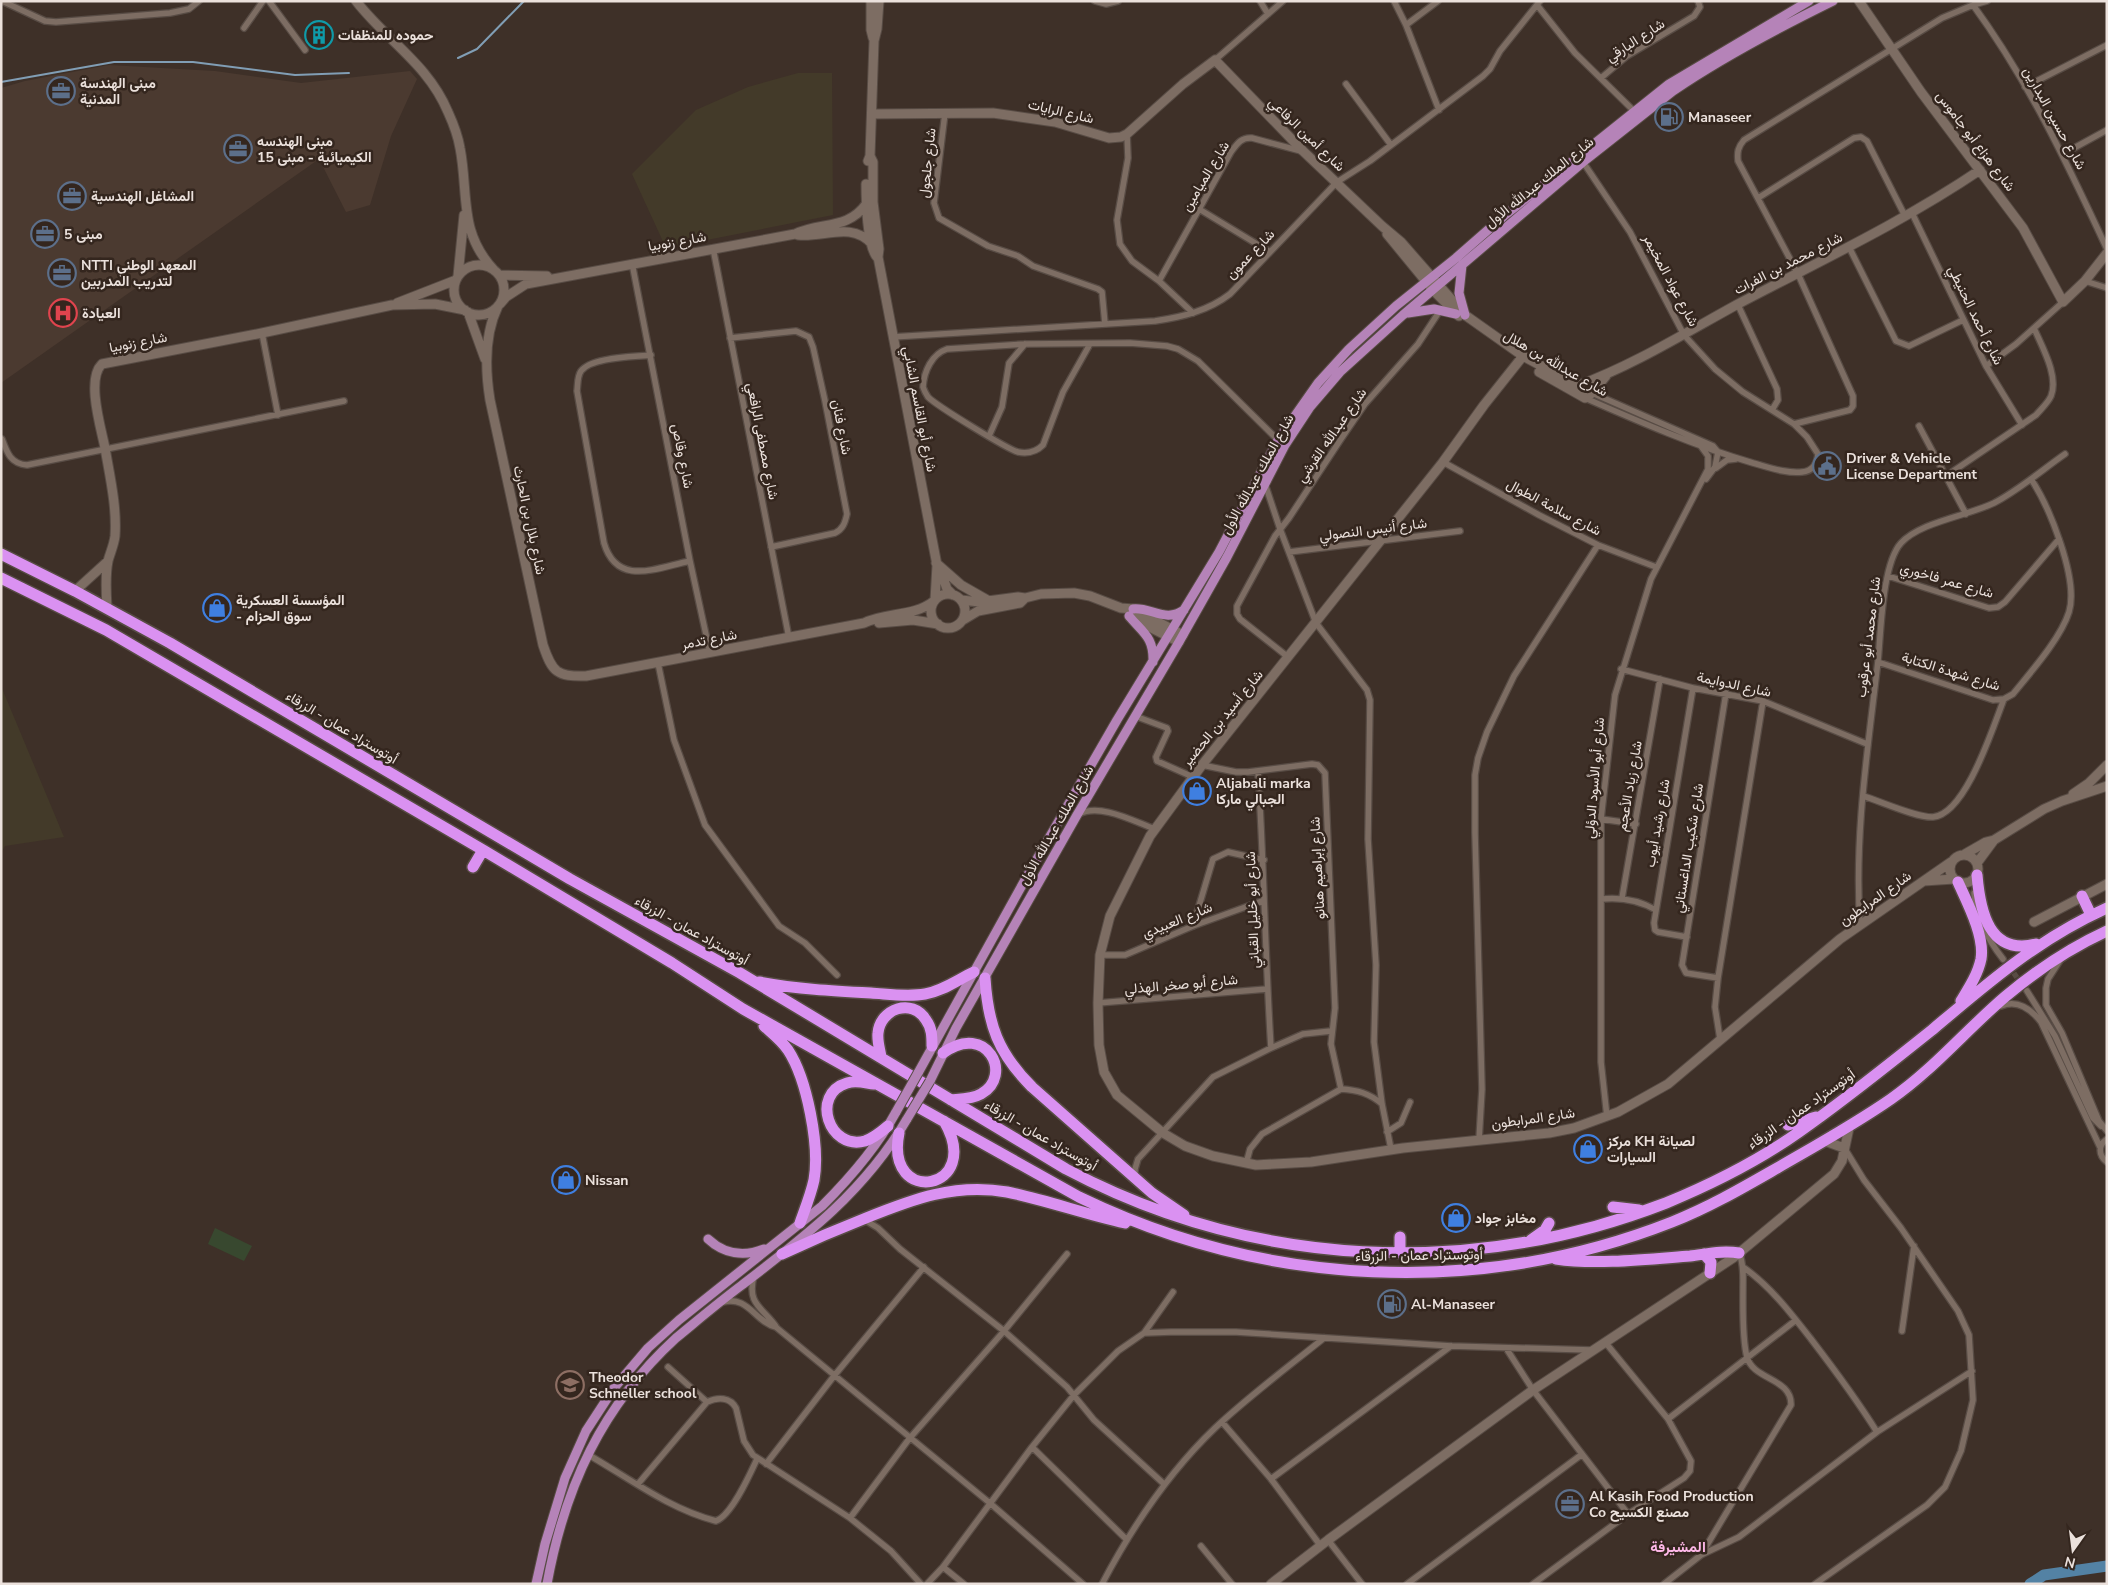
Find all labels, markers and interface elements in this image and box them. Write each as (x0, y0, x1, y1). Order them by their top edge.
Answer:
street label: شارع البارقي (1602, 14, 1670, 68)
building icon: حموده للمنظفات (304, 20, 334, 50)
place label: حموده للمنظفات (338, 26, 434, 45)
street label: شارع حسين البدارين (2018, 63, 2091, 174)
place label: مبنى الهندسة المدنية (80, 74, 156, 109)
office icon: مبنى الهندسة المدنية (46, 76, 76, 106)
street label: شارع هزاع أبو جاموس (1931, 87, 2020, 196)
street label: شارع أمين الرفاعي (1263, 93, 1349, 177)
street label: شارع الرايات (1026, 95, 1096, 129)
fuel station icon: Manaseer (1654, 102, 1684, 132)
place label: Manaseer (1688, 108, 1752, 127)
street label: شارع جلجول (914, 127, 942, 199)
place label: مبنى الهندسه الكيميائية - مبنى 15 (257, 132, 372, 167)
street label: شارع الملك عبدالله الأول (1481, 133, 1598, 233)
office icon: مبنى الهندسه الكيميائية - مبنى 15 (223, 134, 253, 164)
street label: شارع الميامين (1177, 138, 1235, 215)
office icon: المشاغل الهندسية (57, 181, 87, 211)
place label: المشاغل الهندسية (91, 187, 194, 206)
office icon: مبنى 5 (30, 219, 60, 249)
place label: مبنى 5 (64, 225, 103, 244)
street label: شارع عمون (1222, 225, 1280, 284)
street label: شارع زنوبيا (647, 227, 708, 257)
street label: شارع محمد بن الفرات (1731, 228, 1846, 300)
street label: شارع عواد المخيمر (1637, 230, 1703, 330)
place label: NTTI المعهد الوطني لتدريب المدربين (81, 256, 196, 291)
office icon: NTTI المعهد الوطني لتدريب المدربين (47, 258, 77, 288)
street label: شارع أحمد الحنيطي (1941, 262, 2008, 369)
hospital icon: العيادة (48, 298, 78, 328)
place label: العيادة (82, 304, 121, 323)
street label: شارع عبدالله بن هلال (1500, 326, 1611, 402)
street label: شارع زنوبيا (107, 328, 169, 358)
street label: شارع أبو القاسم الشابي (896, 345, 941, 474)
street label: شارع مصطفى الرافعي (740, 381, 783, 502)
street label: شارع عبدالله القرشي (1292, 384, 1373, 487)
street label: شارع فنان (826, 398, 856, 457)
street label: شارع الملك عبدالله الأول (1216, 411, 1299, 538)
street label: شارع وقاص (666, 422, 698, 490)
place label: Driver & Vehicle License Department (1846, 449, 1978, 484)
public building icon: Driver & Vehicle License Department (1812, 451, 1842, 481)
street label: شارع بلال بن الحارث (508, 464, 550, 577)
street label: شارع سلامة الطوال (1503, 474, 1604, 541)
street label: شارع أنيس النصولي (1318, 513, 1428, 548)
street label: شارع عمر فاخوري (1897, 558, 1996, 605)
street label: شارع محمد أبو عرقوب (1852, 576, 1886, 699)
place label: المؤسسة العسكرية - سوق الحزام (236, 591, 345, 626)
shop icon: المؤسسة العسكرية - سوق الحزام (202, 593, 232, 623)
street label: شارع تدمر (679, 625, 739, 655)
street label: شارع شهدة الكتابة (1899, 647, 2002, 696)
street label: شارع أسيد بن الحضير (1177, 666, 1268, 772)
street label: شارع الدوايمة (1695, 667, 1773, 703)
street label: أوتوستراد عمان - الزرقاء (282, 686, 401, 768)
street label: شارع أبو الأسود الدؤلي (1580, 717, 1611, 840)
street label: شارع زياد الأعجم (1612, 739, 1648, 833)
street label: شارع الملك عبدالله الأول (1014, 762, 1099, 889)
place label: Aljabali marka الجبالي ماركا (1216, 774, 1311, 811)
shop icon: Aljabali marka الجبالي ماركا (1182, 776, 1212, 806)
street label: شارع رشيد أيوب (1640, 777, 1676, 869)
street label: شارع شكيب الداغستاني (1669, 782, 1710, 914)
street label: شارع إبراهيم هنانو (1305, 816, 1331, 920)
street label: شارع أبو خليل القباني (1241, 851, 1266, 969)
street label: شارع المرابطون (1835, 867, 1916, 931)
street label: أوتوستراد عمان - الزرقاء (631, 891, 752, 970)
street label: شارع العبيدي (1139, 898, 1216, 945)
street label: شارع أبو صخر الهذلي (1123, 970, 1239, 1001)
street label: أوتوستراد عمان - الزرقاء (1744, 1065, 1859, 1154)
street label: أوتوستراد عمان - الزرقاء (981, 1095, 1101, 1176)
street label: شارع المرابطون (1490, 1103, 1576, 1135)
place label: مركز KH لصيانة السيارات (1606, 1132, 1695, 1167)
shop icon: مركز KH لصيانة السيارات (1573, 1134, 1603, 1164)
shop icon: Nissan (551, 1165, 581, 1195)
place label: Nissan (585, 1171, 629, 1190)
shop icon: مخابز جواد (1441, 1203, 1471, 1233)
place label: مخابز جواد (1475, 1209, 1536, 1228)
street label: أوتوستراد عمان - الزرقاء (1355, 1245, 1483, 1266)
fuel station icon: Al-Manaseer (1377, 1289, 1407, 1319)
place label: Al-Manaseer (1411, 1295, 1496, 1314)
place label: Theodor Schneller school (589, 1368, 697, 1403)
school or university icon: Theodor Schneller school (555, 1370, 585, 1400)
place label: Al Kasih Food Production Co مصنع الكسيح (1589, 1487, 1754, 1522)
office icon: Al Kasih Food Production Co مصنع الكسيح (1555, 1489, 1585, 1519)
north arrow (2048, 1525, 2098, 1575)
district label: المشيرفة (1650, 1537, 1706, 1557)
text: N (2063, 1552, 2077, 1573)

